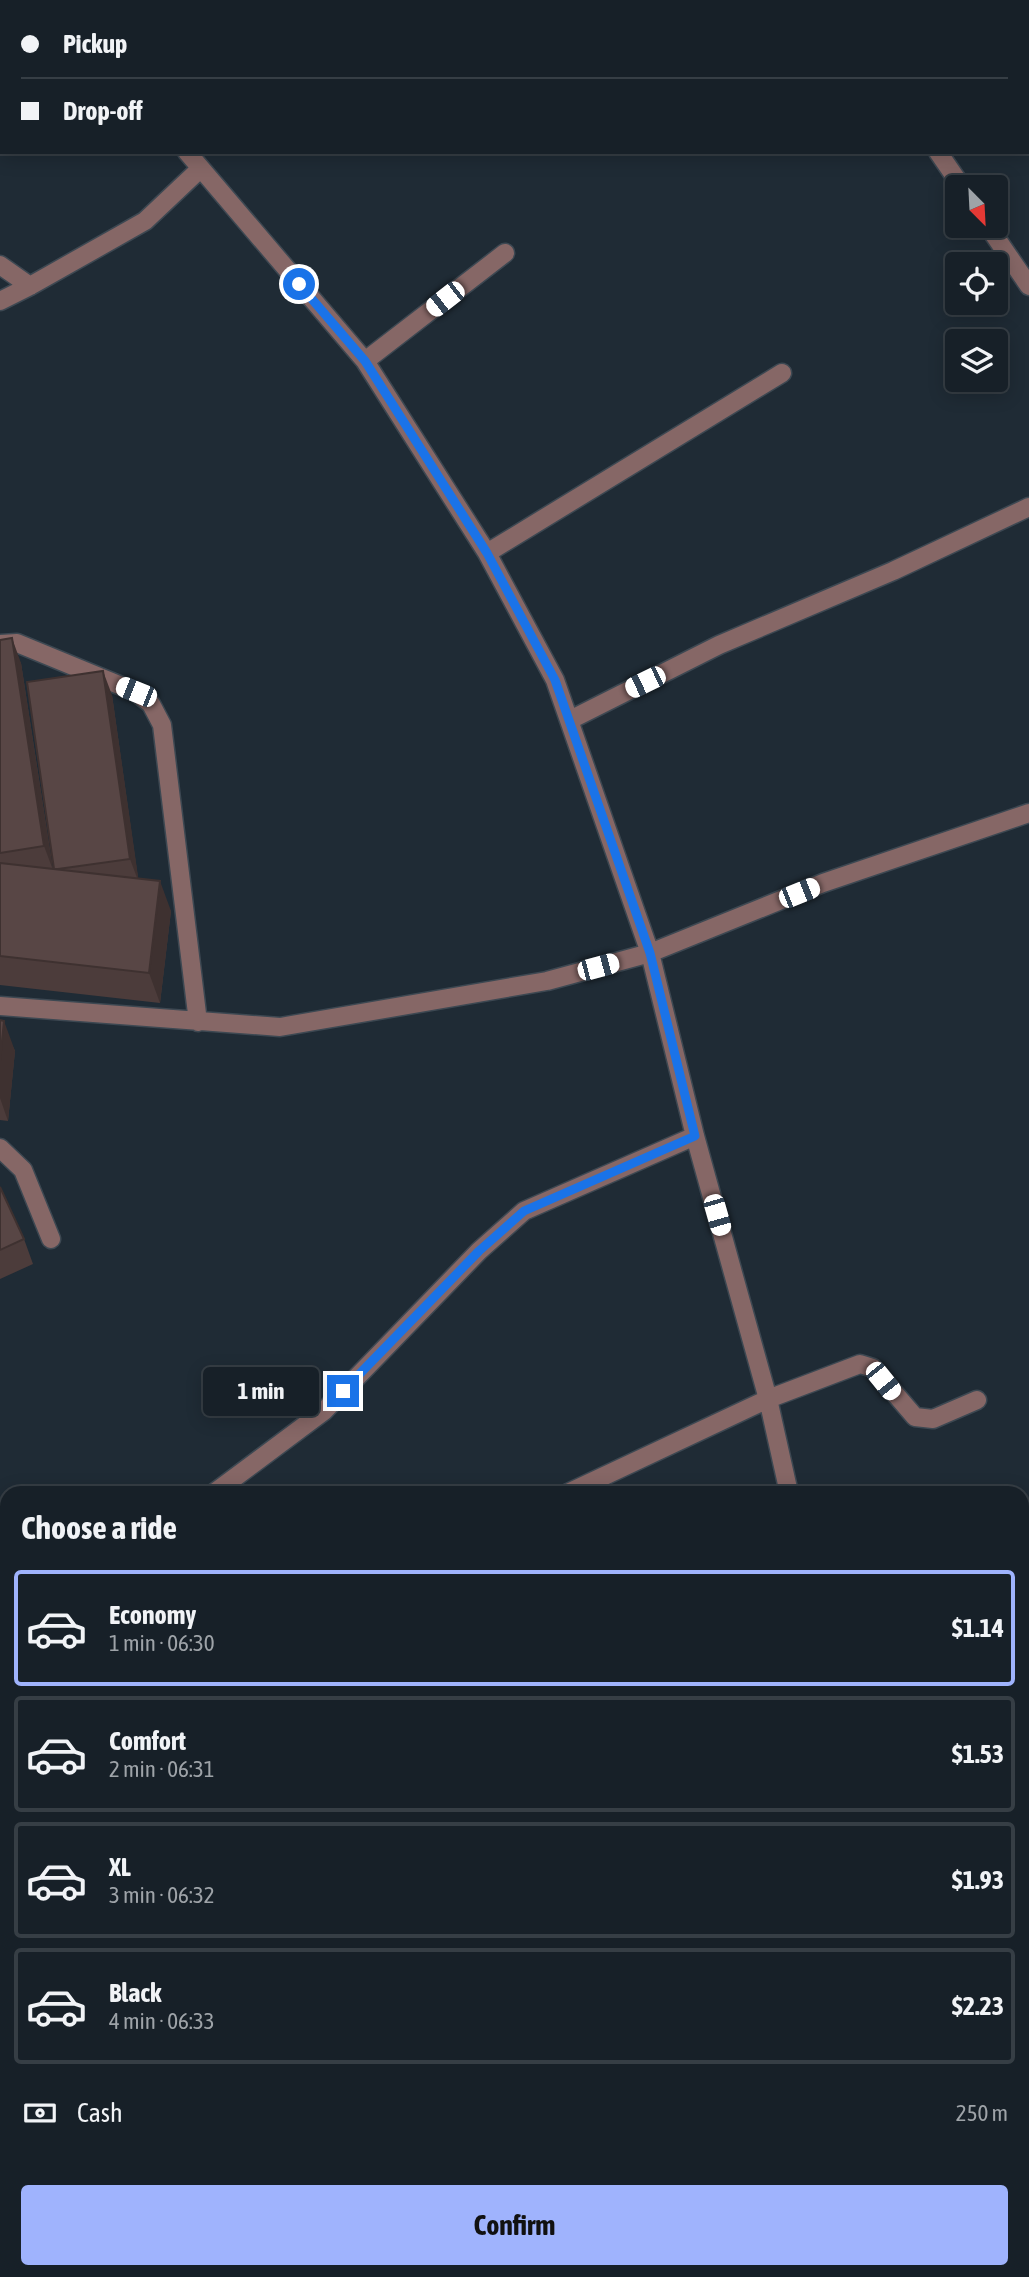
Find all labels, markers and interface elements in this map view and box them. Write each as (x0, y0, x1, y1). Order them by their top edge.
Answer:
text: Pickup (63, 29, 127, 59)
text: Drop-off (63, 96, 143, 126)
north arrow (945, 175, 1008, 238)
map controls (945, 175, 1008, 392)
button: locate (945, 252, 1008, 315)
route start (283, 268, 315, 300)
car (422, 278, 469, 320)
button: layers (945, 329, 1008, 392)
car (622, 663, 669, 701)
car (113, 674, 160, 710)
car (776, 875, 823, 911)
car (575, 951, 622, 983)
car (702, 1192, 733, 1238)
car (862, 1358, 905, 1404)
callout: 1 min (203, 1366, 318, 1416)
route end (327, 1375, 359, 1407)
text: 1 min (238, 1378, 284, 1404)
text: Choose a ride (21, 1509, 177, 1546)
icon: car (25, 1597, 88, 1660)
text: Economy (109, 1600, 196, 1630)
text: $1.14 (952, 1613, 1004, 1643)
text: 1 min · 06:30 (109, 1630, 215, 1656)
icon: car (25, 1723, 88, 1786)
text: Comfort (109, 1726, 186, 1756)
text: $1.53 (952, 1739, 1004, 1769)
text: 2 min · 06:31 (109, 1756, 215, 1782)
icon: car (25, 1849, 88, 1912)
text: XL (109, 1852, 131, 1882)
text: $1.93 (952, 1865, 1004, 1895)
text: 3 min · 06:32 (109, 1882, 215, 1908)
icon: car (25, 1975, 88, 2038)
text: Black (109, 1978, 161, 2008)
text: $2.23 (952, 1991, 1004, 2021)
text: 4 min · 06:33 (109, 2008, 215, 2034)
icon: cash (21, 2094, 59, 2132)
text: Cash (77, 2098, 123, 2128)
text: 250 m (956, 2100, 1008, 2126)
button: Confirm (21, 2185, 1008, 2265)

